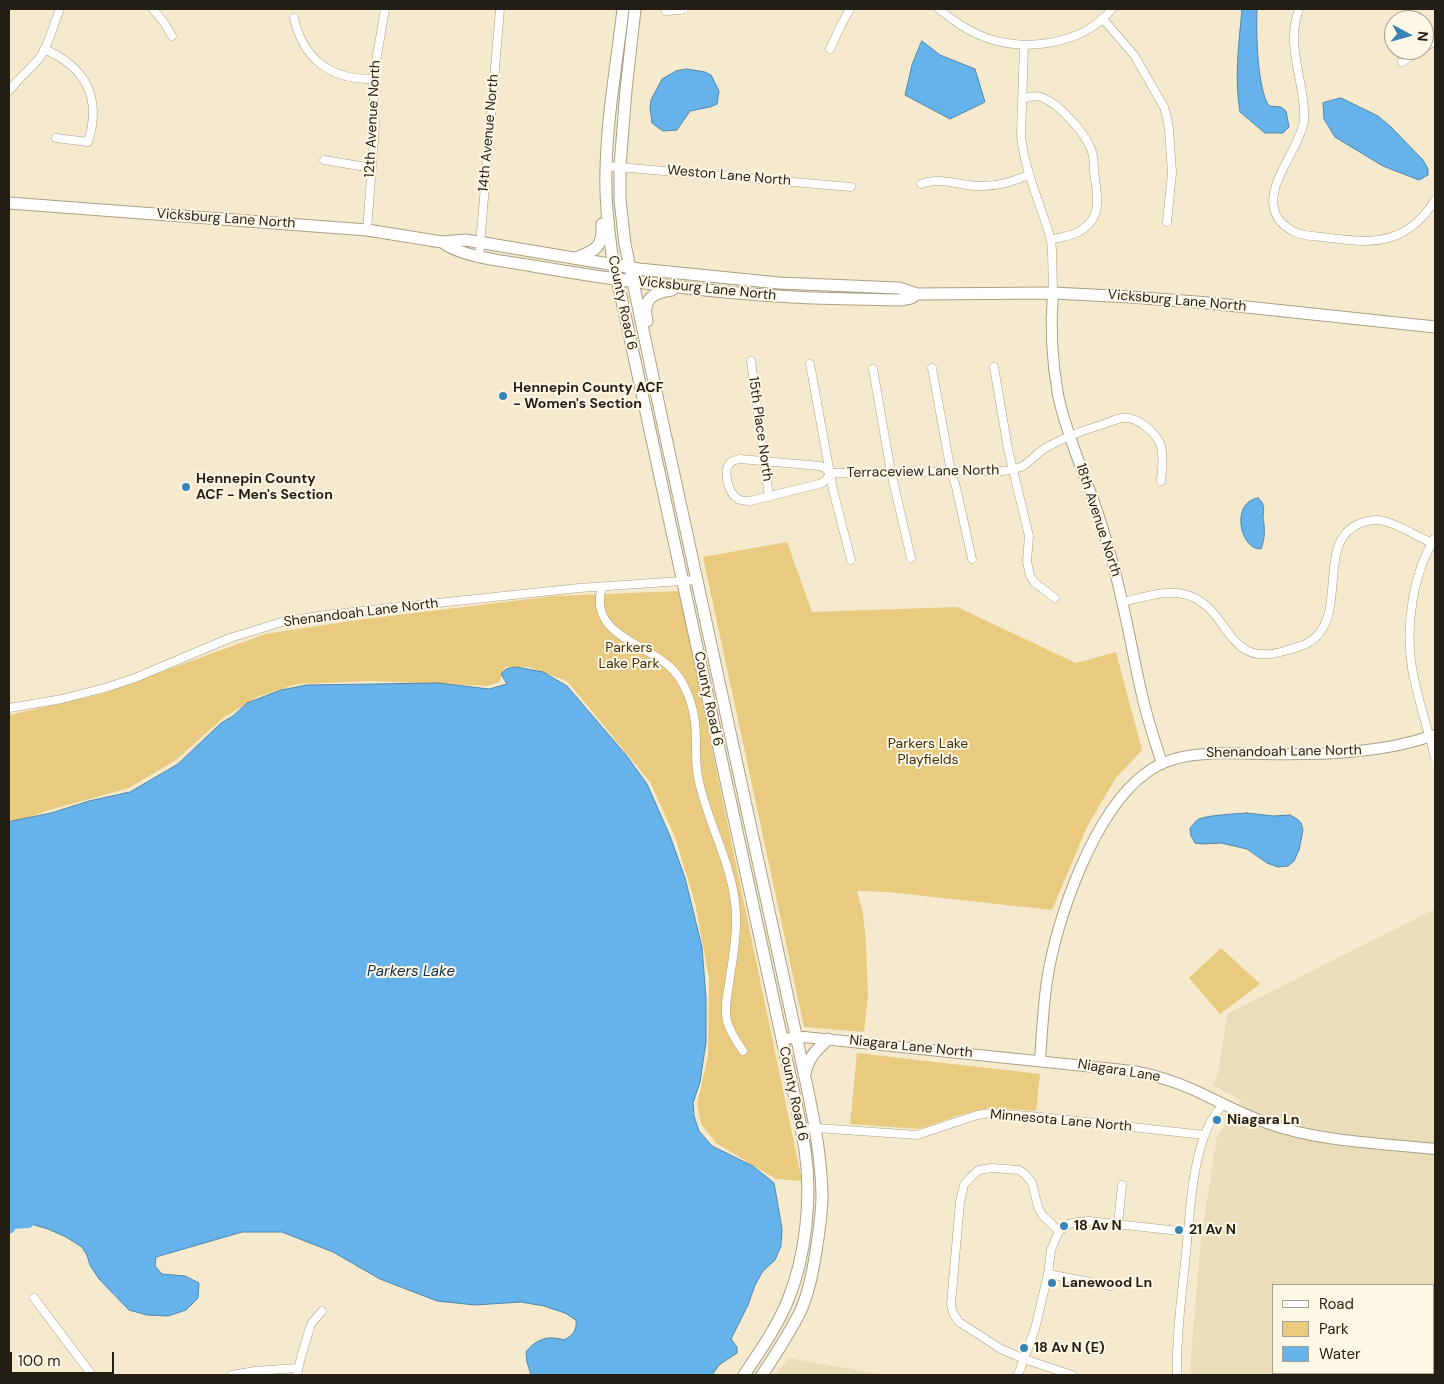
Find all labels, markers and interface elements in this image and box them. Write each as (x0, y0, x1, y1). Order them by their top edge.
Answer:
north arrow (1384, 10, 1434, 60)
text: N (1413, 30, 1432, 42)
street label: 12th Avenue North (362, 60, 384, 178)
street label: 14th Avenue North (475, 73, 503, 193)
street label: Weston Lane North (666, 162, 792, 190)
street label: Vicksburg Lane North (156, 206, 296, 232)
street label: County Road 6 (604, 254, 640, 352)
street label: Vicksburg Lane North (637, 273, 777, 305)
street label: Vicksburg Lane North (1107, 287, 1247, 315)
street label: 15th Place North (744, 376, 776, 482)
place label: Hennepin County ACF - Women's Section (513, 380, 663, 412)
marker: Hennepin County ACF - Women's Section (497, 390, 509, 402)
street label: 18th Avenue North (1072, 461, 1124, 579)
street label: Terraceview Lane North (847, 462, 999, 482)
place label: Hennepin County ACF - Men's Section (196, 471, 333, 504)
marker: Hennepin County ACF - Men's Section (180, 481, 192, 493)
street label: Shenandoah Lane North (283, 595, 439, 631)
park label: Parkers Lake Park (599, 640, 659, 672)
street label: County Road 6 (690, 650, 726, 748)
park label: Parkers Lake Playfields (888, 736, 968, 769)
street label: Shenandoah Lane North (1206, 742, 1362, 762)
water label: Parkers Lake (367, 963, 455, 981)
street label: Niagara Lane North (848, 1032, 974, 1062)
street label: County Road 6 (775, 1045, 811, 1143)
street label: Niagara Lane (1076, 1056, 1162, 1086)
street label: Minnesota Lane North (989, 1106, 1133, 1136)
place label: Niagara Ln (1227, 1112, 1299, 1128)
marker: Niagara Ln (1211, 1114, 1223, 1126)
place label: 18 Av N (1074, 1218, 1122, 1234)
marker: 18 Av N (1058, 1220, 1070, 1232)
place label: 21 Av N (1189, 1222, 1236, 1238)
marker: 21 Av N (1173, 1224, 1185, 1236)
place label: Lanewood Ln (1062, 1275, 1152, 1291)
marker: Lanewood Ln (1046, 1277, 1058, 1289)
legend (1272, 1284, 1434, 1374)
text: Road (1319, 1294, 1354, 1314)
text: Park (1319, 1319, 1349, 1339)
place label: 18 Av N (E) (1034, 1340, 1105, 1356)
scale bar (12, 1342, 116, 1374)
marker: 18 Av N (E) (1018, 1342, 1030, 1354)
text: Water (1319, 1344, 1360, 1364)
text: 100 m (18, 1351, 61, 1371)

